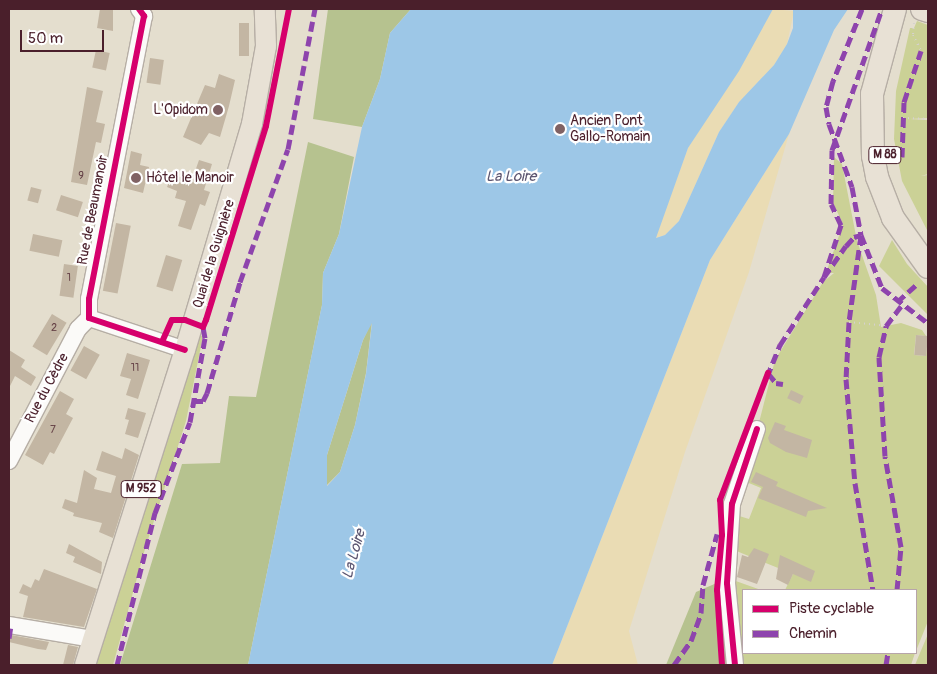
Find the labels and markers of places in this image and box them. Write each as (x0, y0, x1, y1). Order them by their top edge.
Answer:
place label: L'Opidom (153, 102, 208, 118)
marker: L'Opidom (212, 104, 224, 116)
place label: Ancien Pont Gallo-Romain (570, 113, 650, 146)
marker: Ancien Pont Gallo-Romain (554, 123, 566, 135)
place label: Hôtel le Manoir (146, 170, 234, 186)
marker: Hôtel le Manoir (130, 172, 142, 184)

